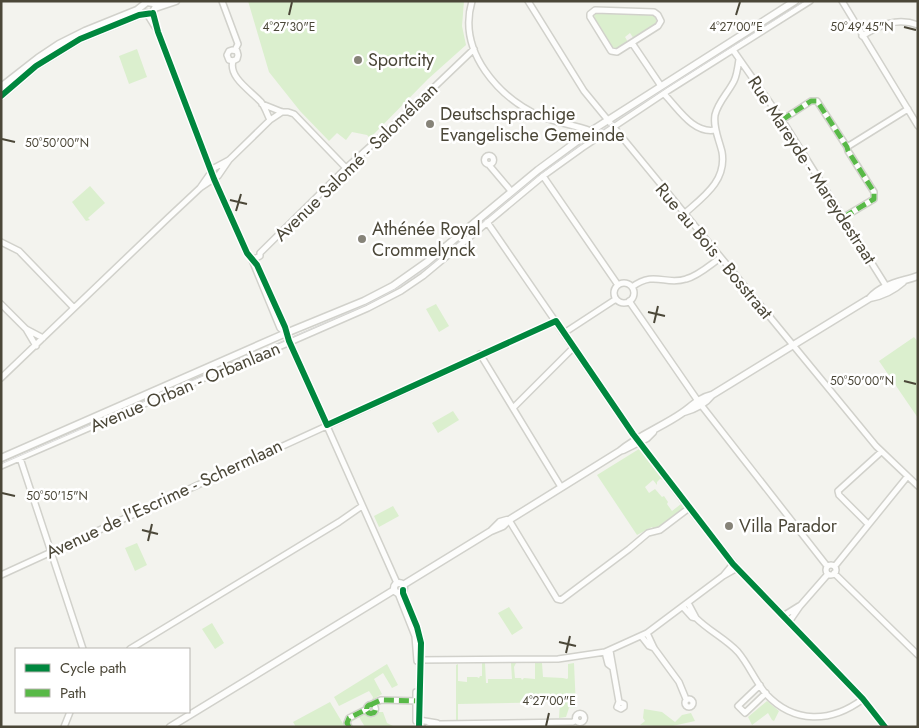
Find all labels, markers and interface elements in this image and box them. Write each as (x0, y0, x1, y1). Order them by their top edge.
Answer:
text: 4°27'30"E (263, 18, 315, 36)
text: 4°27'00"E (709, 18, 763, 36)
text: 50°49'45"N (830, 18, 894, 36)
place label: Sportcity (368, 47, 434, 73)
marker: Sportcity (352, 54, 364, 66)
street label: Rue Mareyde - Mareydestraat (741, 71, 883, 270)
street label: Avenue Salomé - Salomélaan (268, 77, 444, 247)
place label: Deutschsprachige Evangelische Gemeinde (440, 101, 624, 148)
marker: Deutschsprachige Evangelische Gemeinde (424, 118, 436, 130)
text: 50°50'00"N (25, 134, 89, 152)
street label: Rue au Bois - Bosstraat (649, 177, 779, 325)
place label: Athénée Royal Crommelynck (372, 216, 481, 263)
marker: Athénée Royal Crommelynck (356, 233, 368, 245)
street label: Avenue Orban - Orbanlaan (86, 335, 284, 439)
text: 50°50'00"N (830, 372, 894, 390)
street label: Avenue de l'Escrime - Schermlaan (41, 433, 287, 565)
text: 50°50'15"N (26, 487, 88, 505)
place label: Villa Parador (739, 513, 838, 539)
marker: Villa Parador (723, 520, 735, 532)
legend (15, 648, 190, 713)
text: Cycle path (60, 657, 127, 679)
text: Path (60, 682, 86, 704)
text: 4°27'00"E (522, 692, 576, 710)

